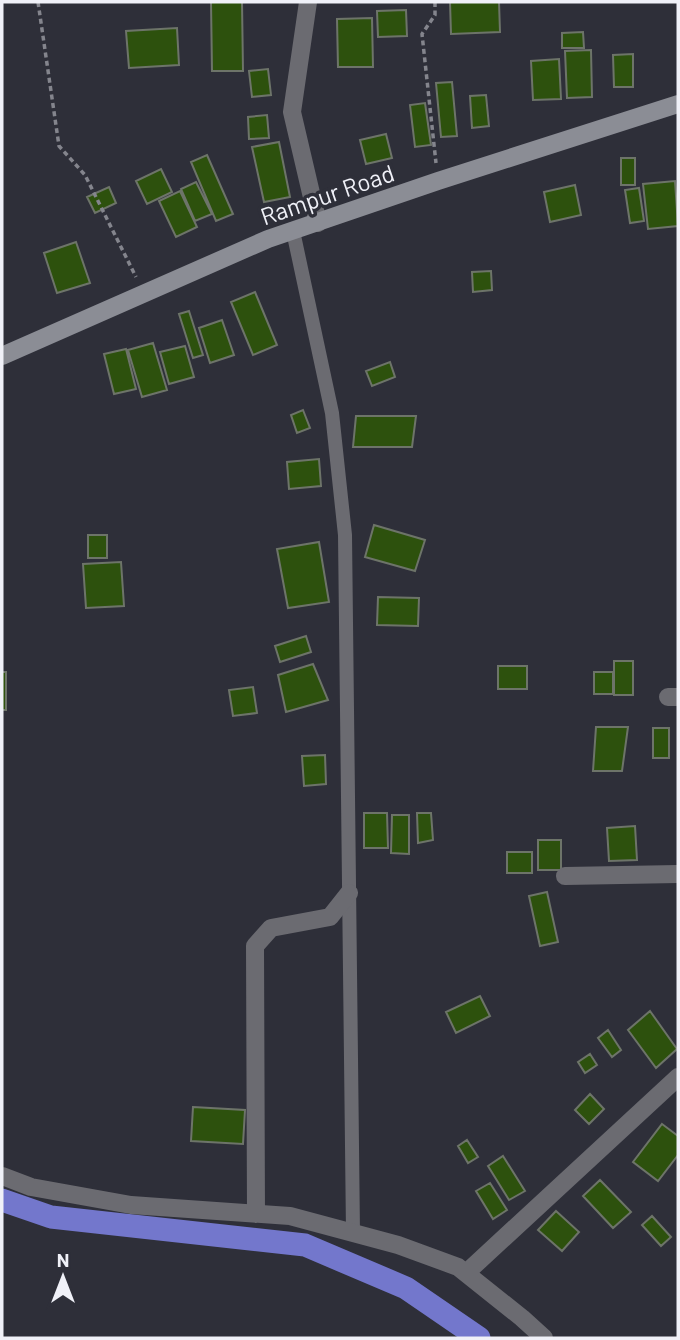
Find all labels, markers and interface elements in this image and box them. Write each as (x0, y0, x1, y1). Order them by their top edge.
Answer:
street label: Rampur Road (256, 158, 398, 230)
north arrow (28, 1242, 98, 1312)
text: N (57, 1248, 69, 1271)

